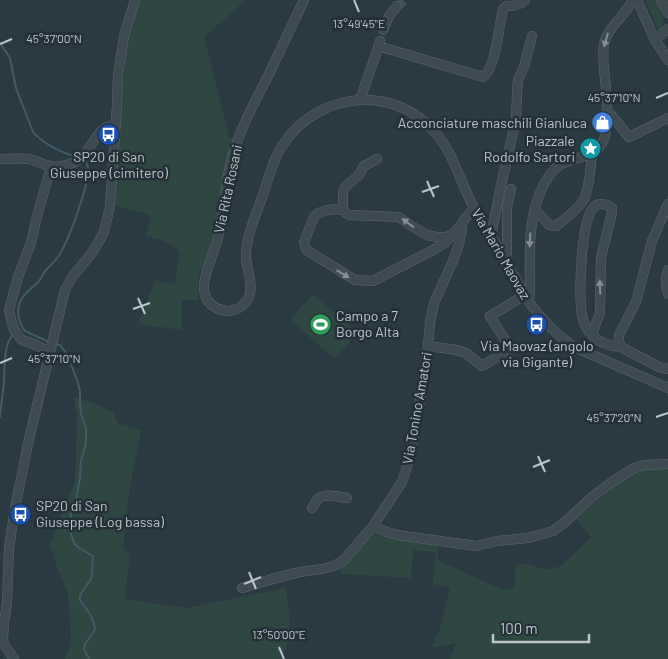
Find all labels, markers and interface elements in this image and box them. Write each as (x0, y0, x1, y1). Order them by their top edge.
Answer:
text: 13°49'45"E (333, 16, 385, 30)
text: 45°37'00"N (26, 31, 82, 45)
one-way arrow (602, 33, 610, 48)
text: 45°37'10"N (587, 90, 641, 104)
shop icon: Acconciature maschili Gianluca (591, 111, 615, 135)
place label: Acconciature maschili Gianluca (398, 114, 587, 131)
bus stop icon: SP20 di San Giuseppe (cimitero) (97, 122, 121, 146)
place label: Piazzale Rodolfo Sartori (484, 132, 575, 165)
place icon: Piazzale Rodolfo Sartori (579, 137, 603, 161)
street label: Via Rita Rosani (210, 143, 245, 235)
place label: SP20 di San Giuseppe (cimitero) (50, 148, 168, 181)
street label: Via Mario Maovaz (468, 205, 534, 302)
one-way arrow (401, 218, 415, 228)
one-way arrow (526, 232, 534, 248)
one-way arrow (337, 269, 350, 278)
one-way arrow (596, 279, 604, 295)
place label: Campo a 7 Borgo Alta (336, 307, 399, 340)
sports icon: Campo a 7 Borgo Alta (308, 312, 332, 336)
bus stop icon: Via Maovaz (angolo via Gigante) (525, 312, 549, 336)
place label: Via Maovaz (angolo via Gigante) (480, 337, 594, 370)
street label: Via Tonino Amatori (398, 350, 435, 465)
text: 45°37'10"N (27, 351, 81, 365)
text: 45°37'20"N (586, 410, 642, 424)
place label: SP20 di San Giuseppe (Log bassa) (36, 497, 164, 530)
bus stop icon: SP20 di San Giuseppe (Log bassa) (8, 502, 32, 526)
scale bar (493, 612, 589, 644)
text: 100 m (500, 619, 538, 637)
text: 13°50'00"E (252, 627, 306, 641)

